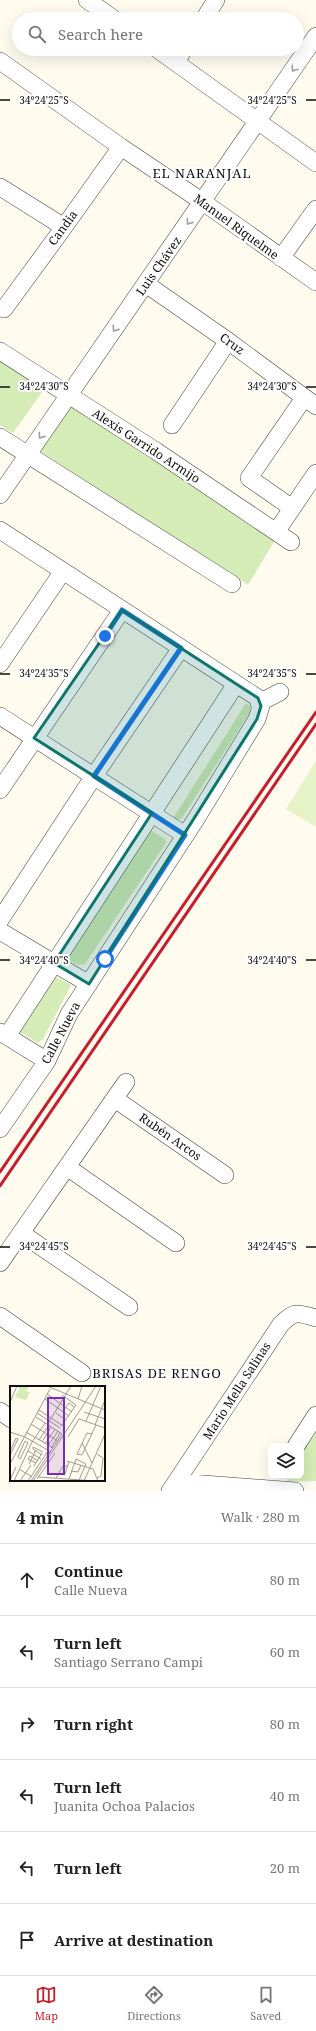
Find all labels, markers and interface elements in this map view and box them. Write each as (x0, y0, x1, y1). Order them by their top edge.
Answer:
search box (12, 12, 304, 56)
icon: search (26, 23, 48, 45)
text: Search here (58, 24, 143, 44)
one-way arrow (291, 65, 299, 72)
text: 34°24'25"S (19, 93, 69, 107)
text: 34°24'25"S (247, 93, 297, 107)
district label: EL NARANJAL (152, 164, 252, 182)
street label: Manuel Riquelme (190, 190, 282, 263)
street label: Candia (44, 206, 81, 249)
one-way arrow (187, 218, 194, 225)
street label: Luis Chávez (132, 233, 185, 299)
one-way arrow (112, 325, 120, 332)
street label: Cruz (216, 329, 248, 358)
text: 34°24'30"S (19, 379, 69, 393)
text: 34°24'30"S (247, 379, 297, 393)
street label: Alexis Garrido Armijo (89, 404, 204, 487)
one-way arrow (38, 432, 46, 439)
route end (96, 627, 114, 645)
text: 34°24'35"S (19, 666, 69, 680)
text: 34°24'35"S (247, 666, 297, 680)
route start (96, 950, 114, 968)
text: 34°24'40"S (19, 953, 69, 967)
text: 34°24'40"S (247, 953, 297, 967)
street label: Calle Nueva (37, 999, 84, 1067)
street label: Rubén Arcos (136, 1109, 205, 1164)
text: 34°24'45"S (19, 1239, 69, 1253)
text: 34°24'45"S (247, 1239, 297, 1253)
street label: Mario Mella Salinas (199, 1339, 275, 1443)
district label: BRISAS DE RENGO (92, 1364, 222, 1382)
inset map (10, 1386, 105, 1481)
map controls (268, 1443, 304, 1479)
button: layers (268, 1443, 304, 1479)
text: 4 min (16, 1506, 64, 1529)
text: Walk · 280 m (221, 1508, 300, 1526)
text: Continue (54, 1561, 123, 1581)
icon: ahead (16, 1569, 38, 1591)
text: 80 m (270, 1571, 300, 1589)
text: Calle Nueva (54, 1581, 128, 1599)
text: Turn left (54, 1633, 122, 1653)
icon: left (16, 1641, 38, 1663)
text: 60 m (270, 1643, 300, 1661)
text: Santiago Serrano Campi (54, 1653, 203, 1671)
icon: right (16, 1713, 38, 1735)
text: Turn right (54, 1714, 133, 1734)
text: 80 m (270, 1715, 300, 1733)
text: Turn left (54, 1777, 122, 1797)
icon: left (16, 1785, 38, 1807)
text: 40 m (270, 1787, 300, 1805)
text: Juanita Ochoa Palacios (54, 1797, 195, 1815)
icon: left (16, 1857, 38, 1879)
text: Turn left (54, 1858, 122, 1878)
text: 20 m (270, 1859, 300, 1877)
icon: arrive (16, 1929, 38, 1951)
text: Arrive at destination (54, 1930, 213, 1950)
tab: Map (35, 1984, 58, 2023)
tab: Directions (127, 1984, 181, 2023)
tab: Saved (250, 1984, 281, 2023)

